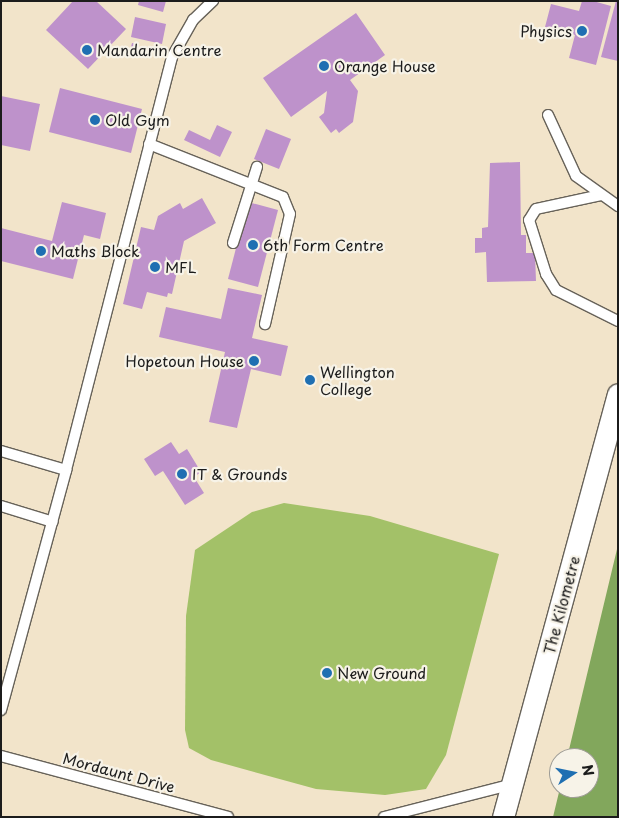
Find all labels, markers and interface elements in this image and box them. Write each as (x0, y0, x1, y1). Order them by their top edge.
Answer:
place label: Physics (520, 22, 572, 40)
marker: Physics (576, 25, 588, 37)
place label: Mandarin Centre (97, 41, 222, 59)
marker: Mandarin Centre (81, 44, 93, 56)
place label: Orange House (334, 57, 436, 75)
marker: Orange House (318, 60, 330, 72)
place label: Old Gym (105, 111, 170, 129)
marker: Old Gym (89, 114, 101, 126)
place label: 6th Form Centre (263, 236, 385, 254)
marker: 6th Form Centre (247, 239, 259, 251)
place label: Maths Block (51, 242, 140, 260)
marker: Maths Block (35, 245, 47, 257)
place label: MFL (165, 258, 197, 276)
marker: MFL (149, 261, 161, 273)
place label: Hopetoun House (126, 352, 244, 370)
marker: Hopetoun House (248, 355, 260, 367)
place label: Wellington College (320, 362, 395, 397)
marker: Wellington College (304, 374, 316, 386)
place label: IT & Grounds (192, 465, 288, 483)
marker: IT & Grounds (176, 468, 188, 480)
street label: The Kilometre (539, 554, 583, 656)
place label: New Ground (337, 664, 427, 682)
marker: New Ground (321, 667, 333, 679)
street label: Mordaunt Drive (61, 748, 177, 796)
north arrow (549, 748, 599, 798)
text: N (577, 763, 600, 778)

